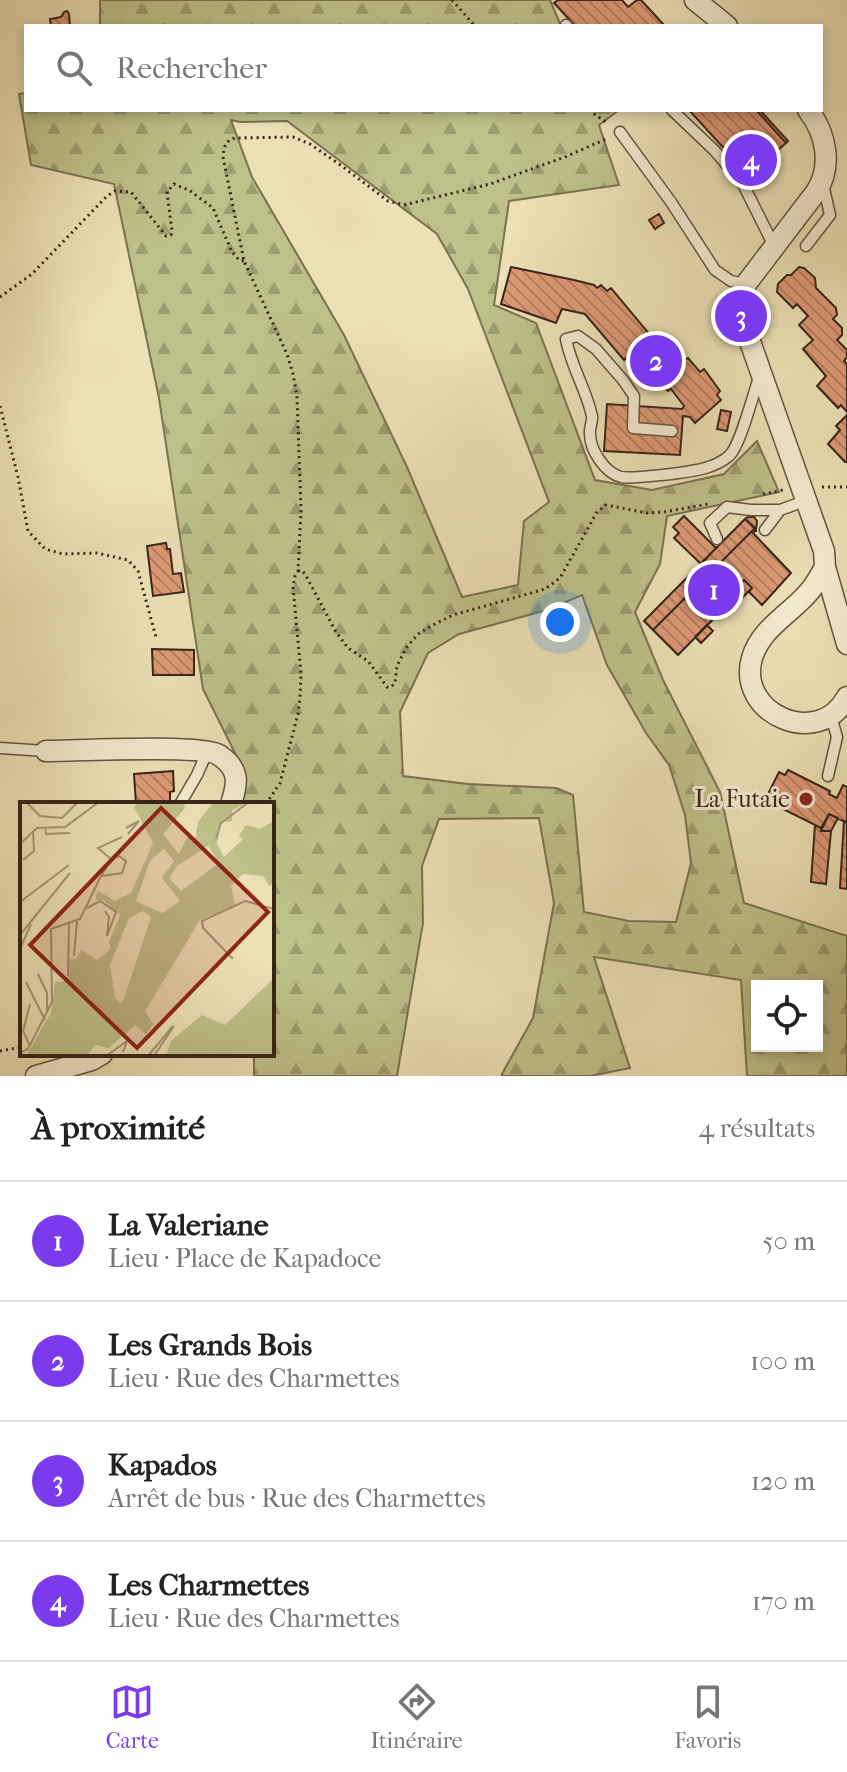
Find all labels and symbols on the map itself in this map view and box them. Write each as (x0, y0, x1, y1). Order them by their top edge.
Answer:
pin: 4 (725, 130, 777, 190)
pin: 3 (715, 286, 767, 346)
pin: 2 (630, 331, 682, 391)
pin: 1 (688, 560, 740, 620)
your location (540, 602, 580, 642)
place label: La Futaie (694, 785, 790, 813)
marker: La Futaie (797, 790, 815, 808)
inset map (20, 802, 274, 1056)

